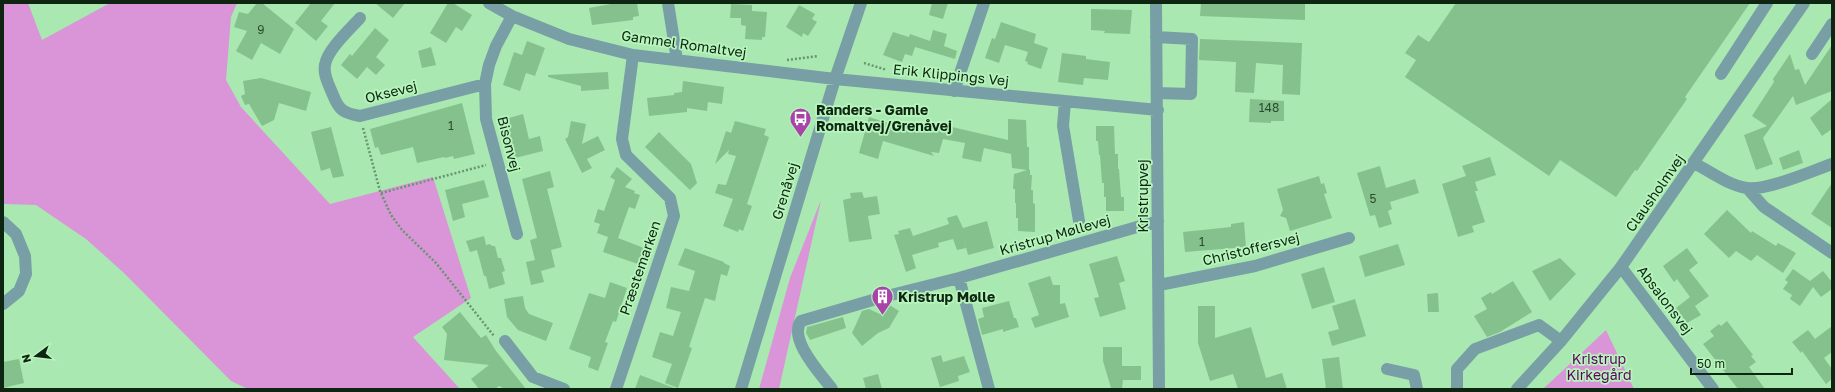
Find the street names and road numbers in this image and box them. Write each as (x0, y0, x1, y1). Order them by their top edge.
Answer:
street label: Gammel Romaltvej (620, 26, 748, 61)
street label: Erik Klippings Vej (892, 60, 1010, 89)
street label: Oksevej (363, 77, 419, 106)
street label: Bisonvej (494, 114, 525, 173)
street label: Clausholmvej (1622, 151, 1688, 235)
street label: Kristrupvej (1134, 159, 1151, 233)
street label: Grenåvej (768, 160, 801, 222)
street label: Kristrup Møllevej (998, 211, 1112, 258)
street label: Præstemarken (615, 218, 664, 317)
street label: Christoffersvej (1201, 228, 1301, 269)
street label: Absalonsvej (1634, 262, 1697, 337)

